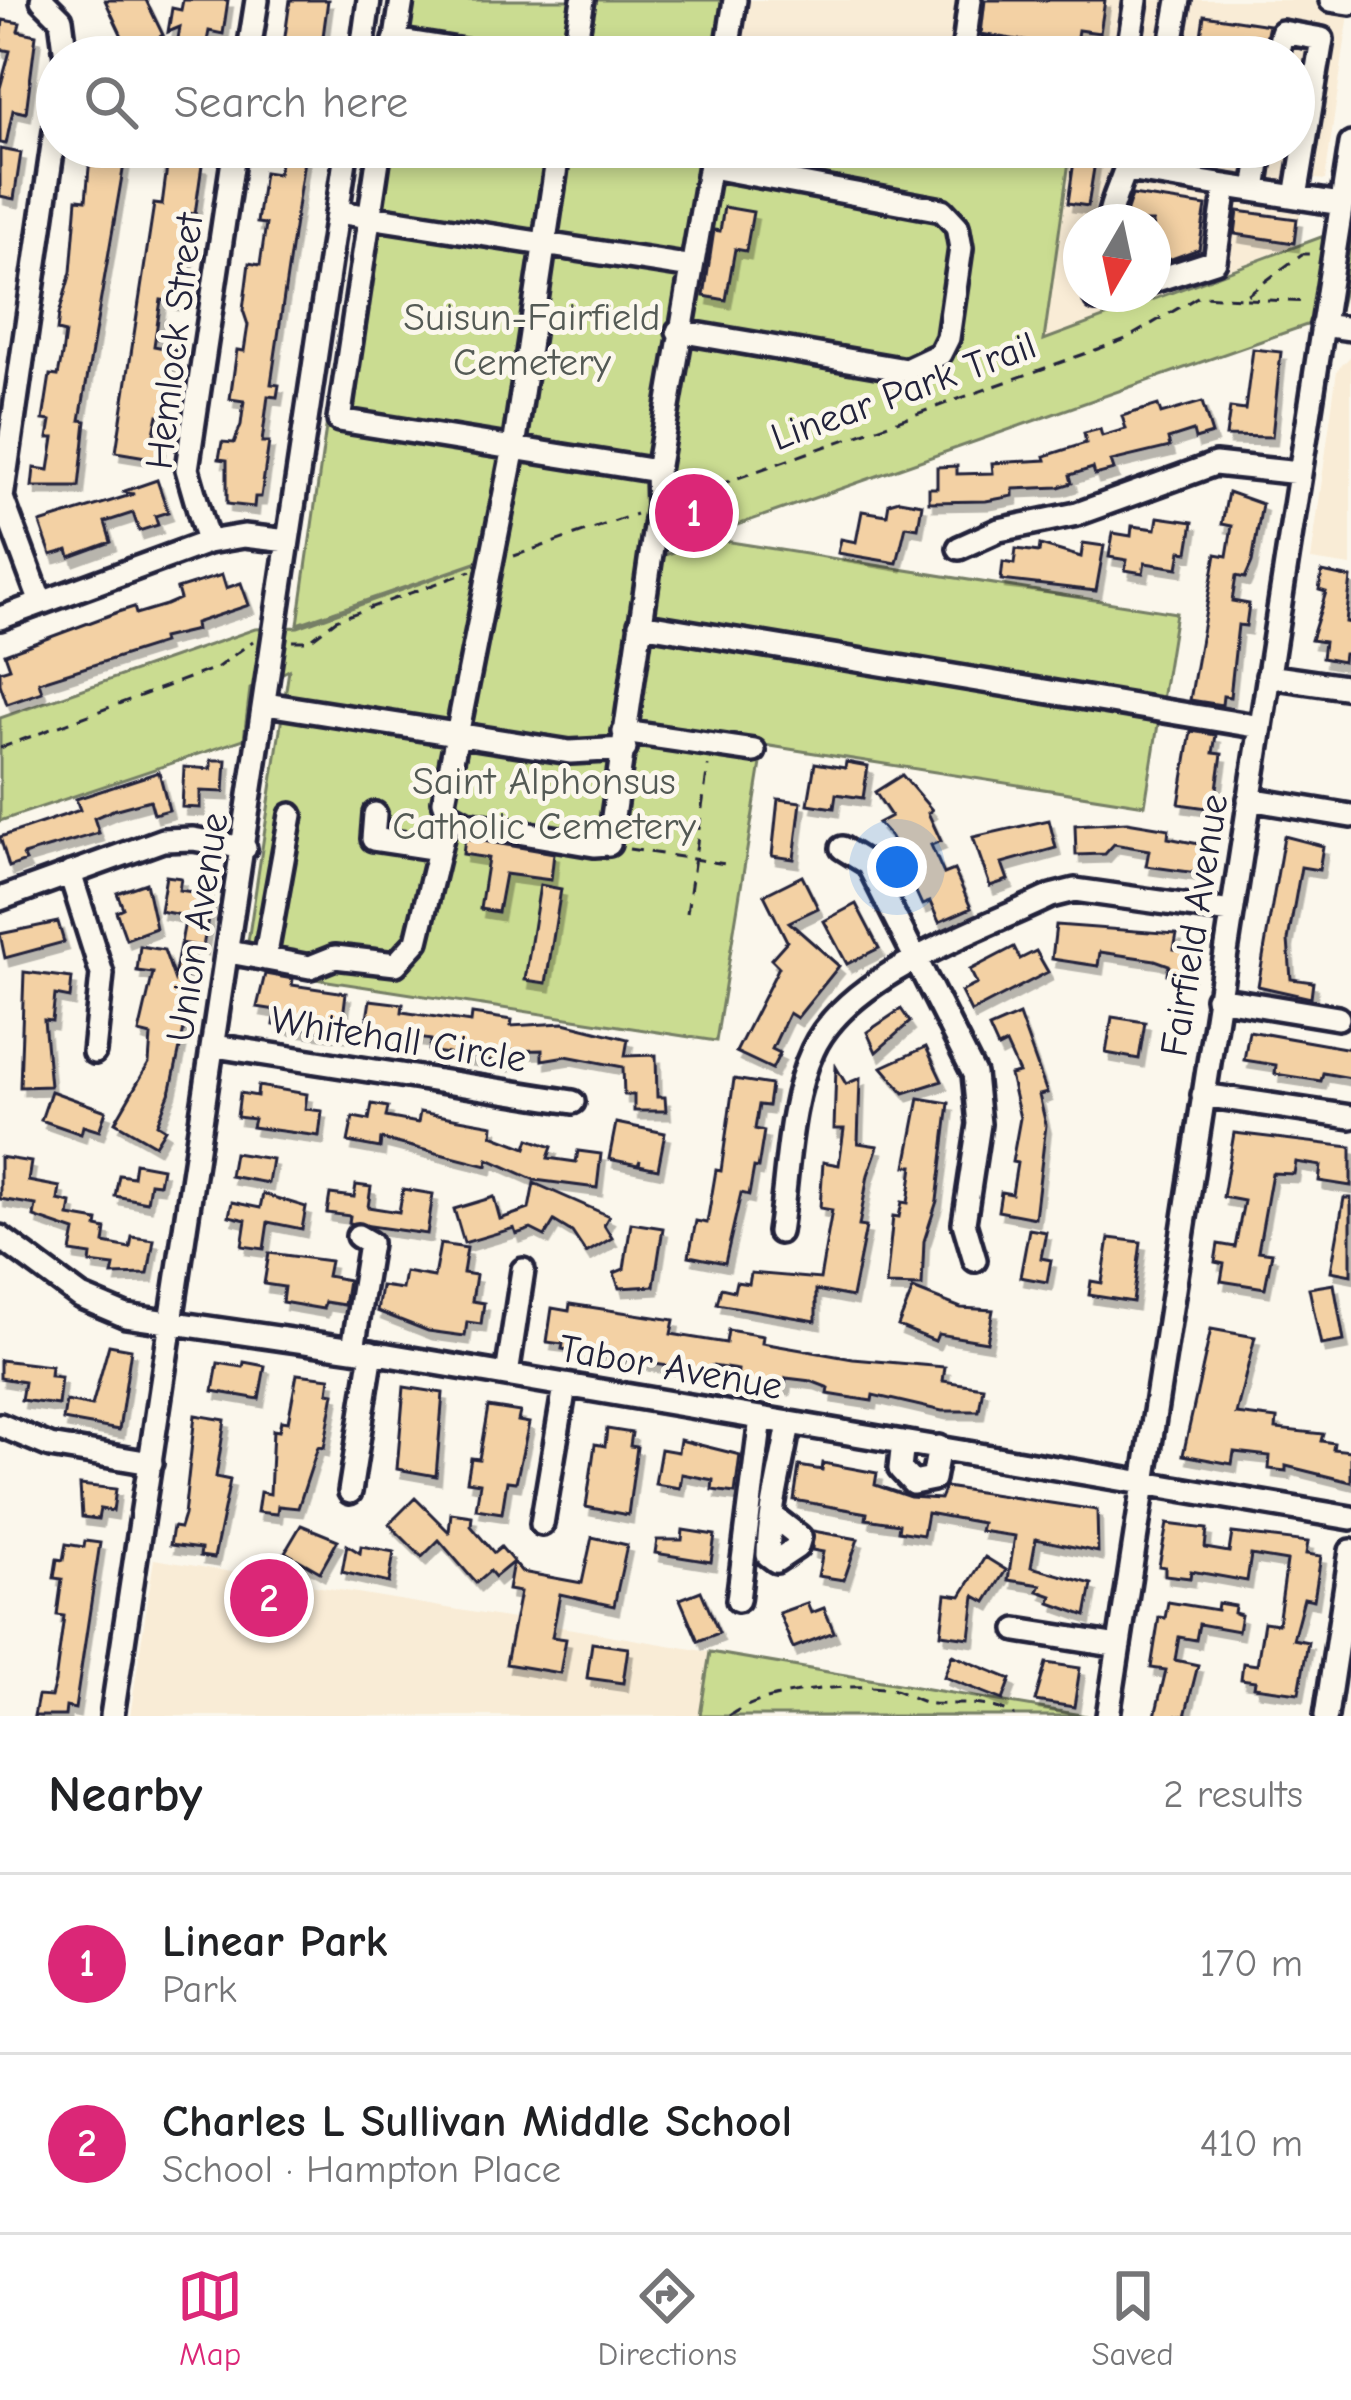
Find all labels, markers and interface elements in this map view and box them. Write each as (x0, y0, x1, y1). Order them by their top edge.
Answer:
search box (36, 36, 1315, 168)
icon: search (78, 69, 144, 135)
text: Search here (174, 76, 408, 128)
north arrow (1063, 204, 1171, 312)
street label: Hemlock Street (136, 209, 213, 472)
park label: Suisun-Fairfield Cemetery (404, 295, 660, 385)
street label: Linear Park Trail (765, 323, 1042, 460)
pin: 1 (655, 468, 733, 558)
park label: Saint Alphonsus Catholic Cemetery (392, 759, 696, 849)
street label: Fairfield Avenue (1152, 791, 1237, 1060)
street label: Union Avenue (157, 809, 238, 1045)
your location (867, 837, 927, 897)
street label: Whitehall Circle (268, 997, 530, 1082)
street label: Tabor Avenue (556, 1326, 786, 1409)
pin: 2 (230, 1553, 308, 1643)
text: Nearby (48, 1765, 202, 1824)
text: 2 results (1163, 1772, 1303, 1817)
text: Linear Park (162, 1915, 387, 1967)
text: 1 (79, 1941, 95, 1986)
text: 170 m (1200, 1941, 1303, 1986)
text: Park (162, 1967, 237, 2012)
text: Charles L Sullivan Middle School (162, 2095, 792, 2147)
text: 2 (77, 2121, 97, 2166)
text: 410 m (1200, 2121, 1303, 2166)
text: School · Hampton Place (162, 2147, 561, 2192)
tab: Map (177, 2263, 243, 2373)
tab: Directions (598, 2263, 737, 2373)
tab: Saved (1091, 2263, 1174, 2373)

